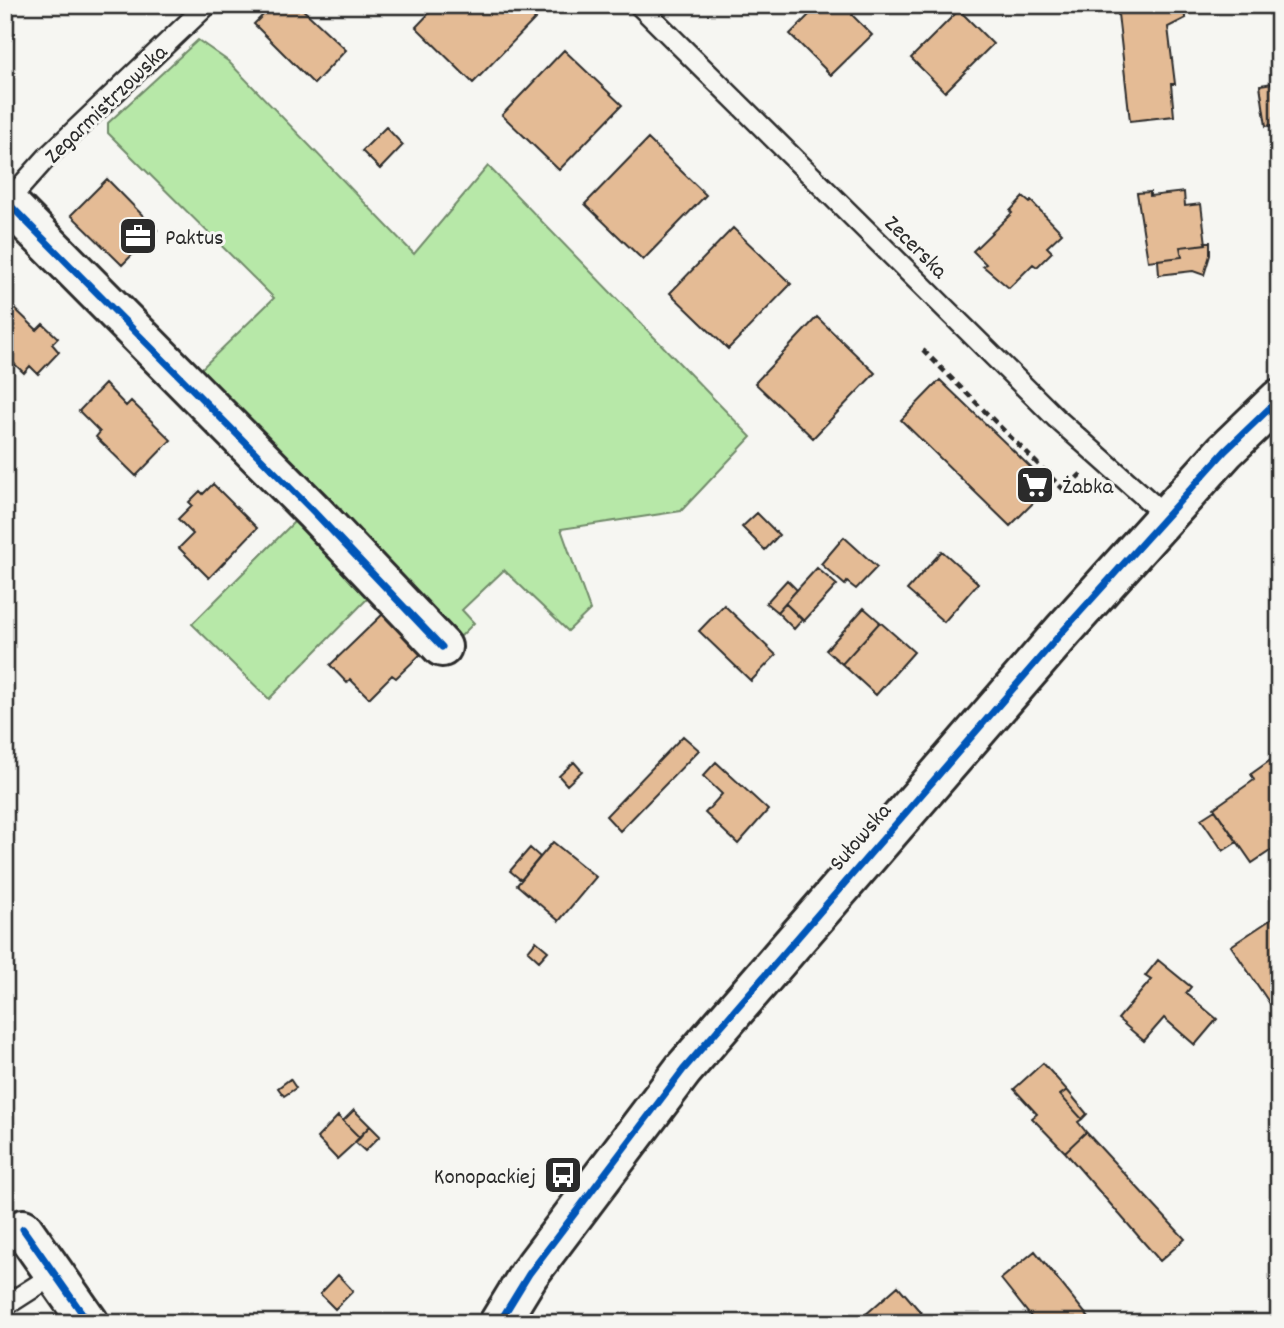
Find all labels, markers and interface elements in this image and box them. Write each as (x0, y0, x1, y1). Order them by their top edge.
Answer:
street label: Zegarmistrzowska (38, 37, 177, 173)
street label: Zecerska (875, 209, 955, 289)
office icon: Paktus (117, 215, 159, 257)
place label: Paktus (165, 223, 224, 256)
supermarket icon: Żabka (1014, 464, 1056, 506)
place label: Żabka (1062, 472, 1114, 505)
street label: Sułowska (823, 796, 901, 880)
bus stop icon: Konopackiej (542, 1154, 584, 1196)
place label: Konopackiej (434, 1162, 536, 1195)

